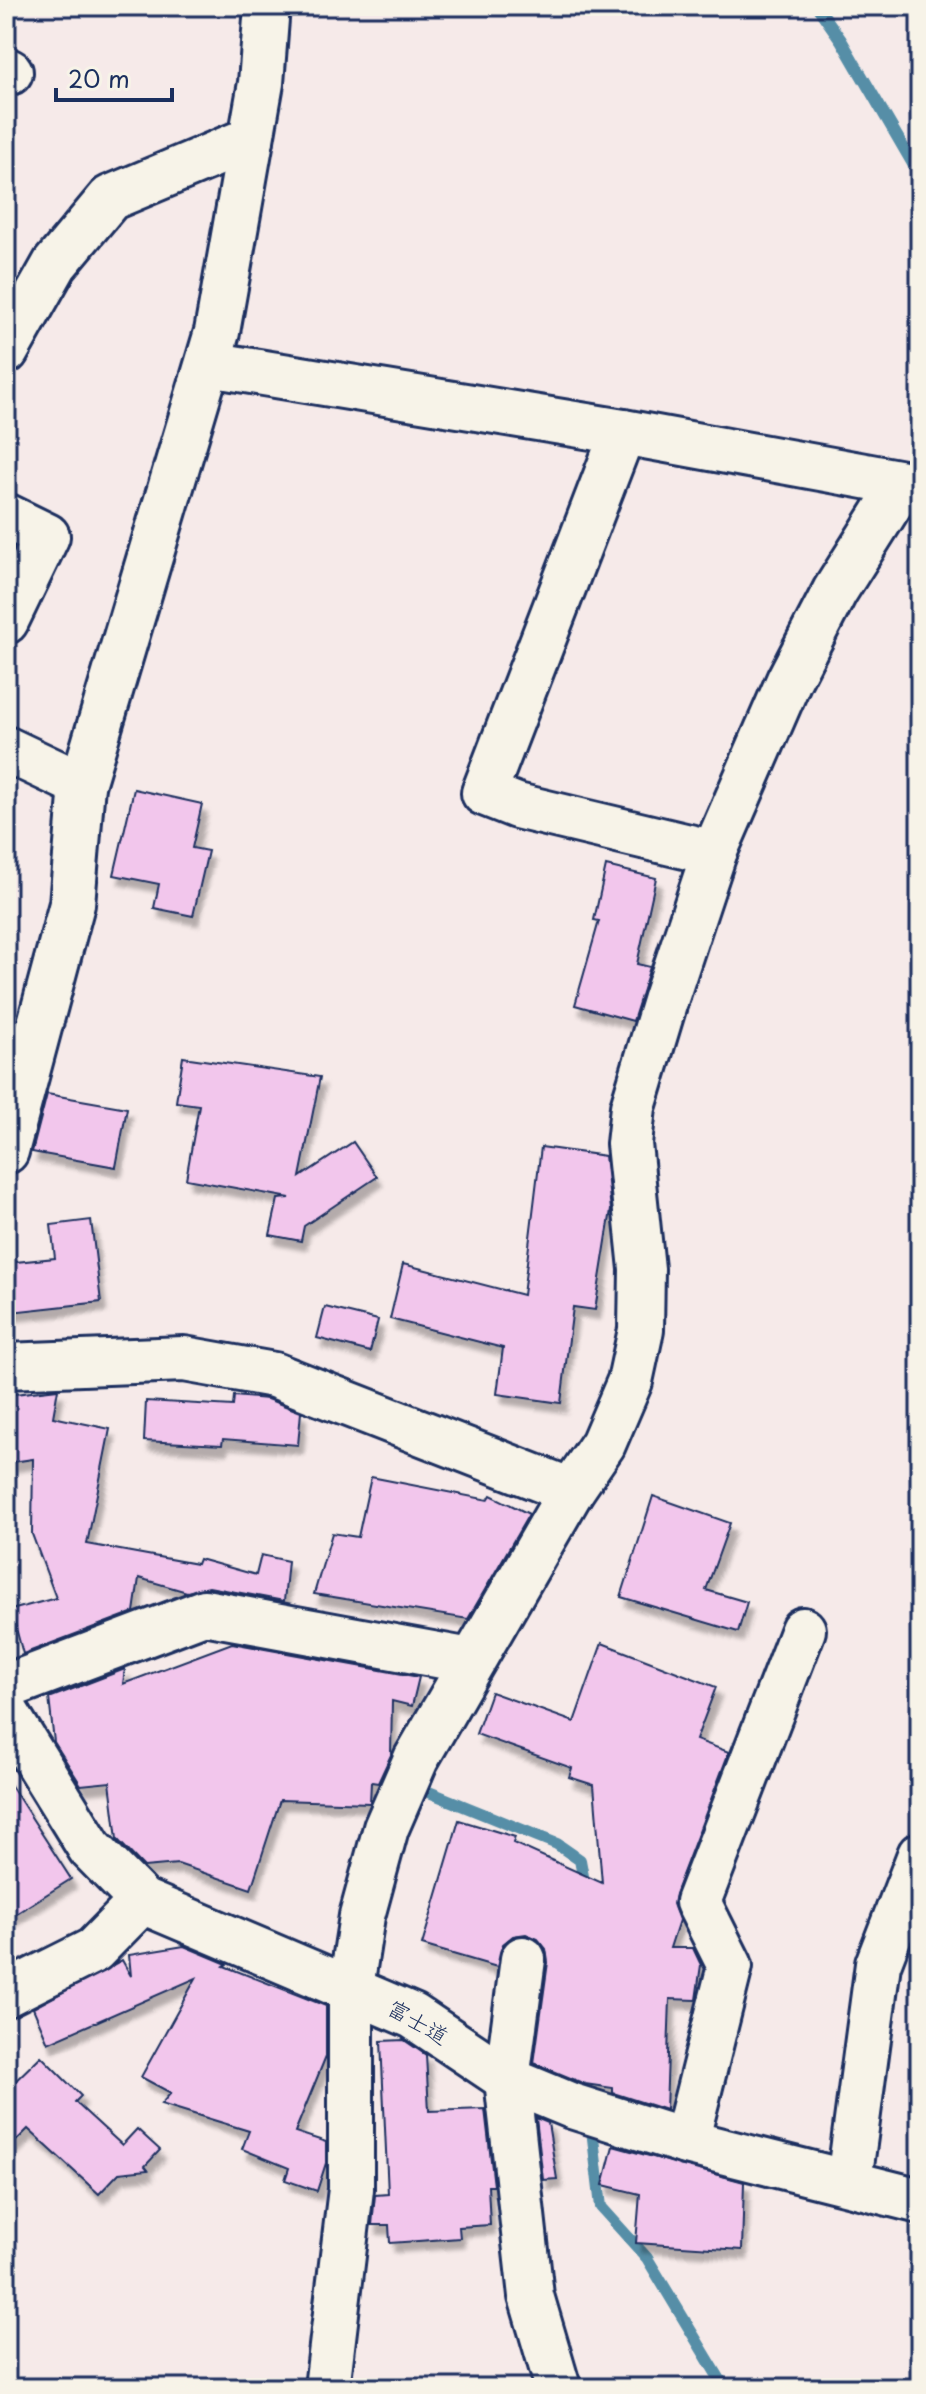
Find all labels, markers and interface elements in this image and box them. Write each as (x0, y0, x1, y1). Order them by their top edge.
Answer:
scale bar (56, 52, 172, 102)
text: 20 m (68, 60, 130, 96)
street label: 富士道 (382, 1990, 456, 2051)

